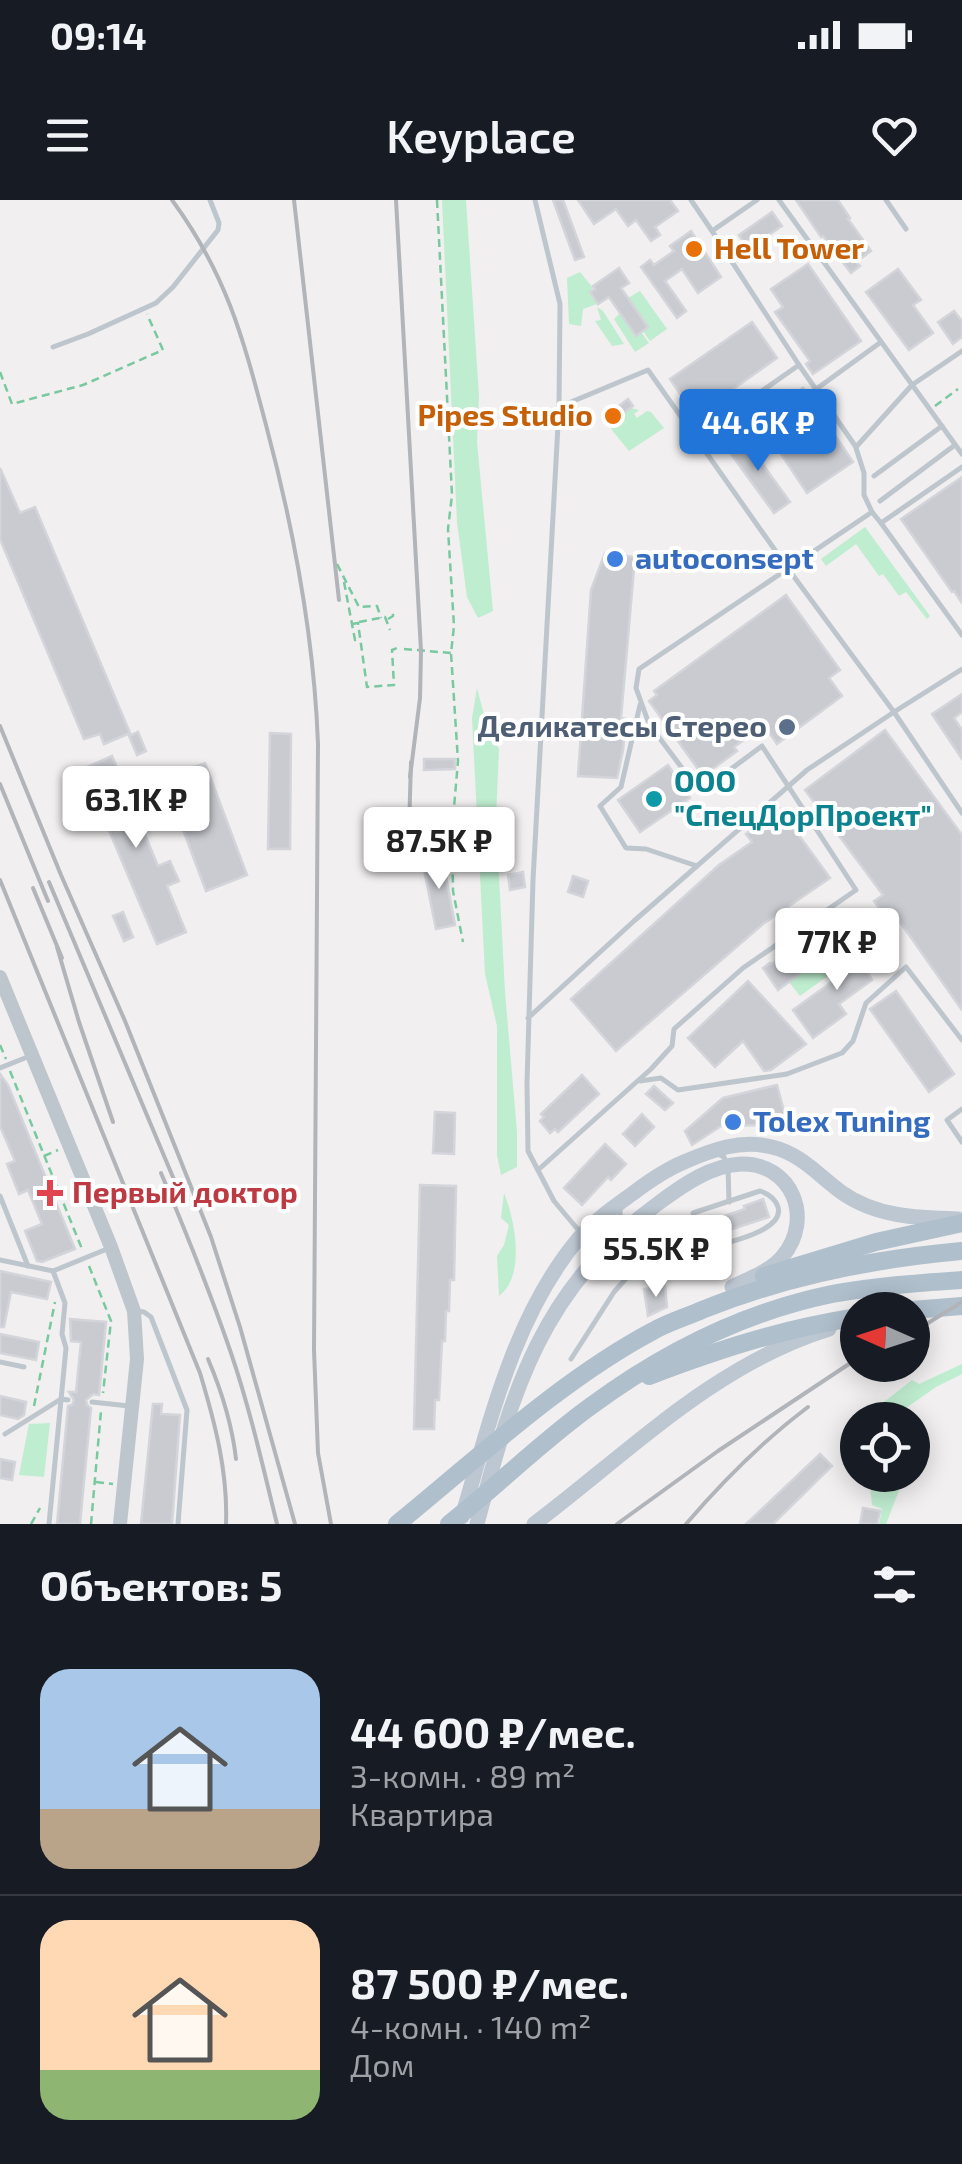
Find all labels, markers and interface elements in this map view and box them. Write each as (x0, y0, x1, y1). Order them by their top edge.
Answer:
text: 09:14 (50, 12, 147, 58)
icon: menu (40, 108, 95, 163)
text: Keyplace (386, 108, 576, 162)
icon: heart (867, 108, 922, 163)
place label: Hell Tower (714, 229, 864, 265)
marker: Hell Tower (683, 238, 705, 260)
pin: 44.6K ₽ (666, 389, 850, 474)
place label: Pipes Studio (417, 396, 593, 432)
text: 44.6K ₽ (701, 402, 815, 440)
marker: Pipes Studio (602, 405, 624, 427)
place label: autoconsept (635, 539, 814, 575)
marker: autoconsept (604, 548, 626, 570)
place label: Деликатесы Стерео (478, 707, 767, 743)
marker: Деликатесы Стерео (776, 716, 798, 738)
place label: ООО "СпецДорПроект" (674, 762, 932, 832)
pin: 63.1K ₽ (44, 766, 228, 851)
text: 63.1K ₽ (84, 779, 188, 817)
marker: ООО "СпецДорПроект" (643, 788, 665, 810)
pin: 87.5K ₽ (347, 807, 531, 892)
text: 87.5K ₽ (386, 820, 492, 858)
pin: 77K ₽ (767, 908, 907, 993)
text: 77K ₽ (797, 921, 877, 959)
place label: Tolex Tuning (753, 1102, 931, 1138)
marker: Tolex Tuning (722, 1111, 744, 1133)
place label: Первый доктор (72, 1173, 298, 1209)
marker: Первый доктор (37, 1180, 63, 1206)
pin: 55.5K ₽ (564, 1215, 748, 1300)
text: 55.5K ₽ (603, 1228, 709, 1266)
north arrow (840, 1292, 930, 1382)
map controls (840, 1292, 930, 1492)
button: locate (840, 1402, 930, 1492)
icon: filters (867, 1557, 922, 1612)
text: Объектов: 5 (40, 1559, 282, 1609)
text: 44 600 ₽/мес. (350, 1706, 636, 1756)
icon: home (120, 1709, 240, 1829)
text: 3-комн. · 89 m² (350, 1756, 575, 1794)
text: Квартира (350, 1794, 494, 1832)
text: 87 500 ₽/мес. (350, 1957, 629, 2007)
icon: home (120, 1960, 240, 2080)
text: 4-комн. · 140 m² (350, 2007, 591, 2045)
text: Дом (350, 2045, 414, 2083)

